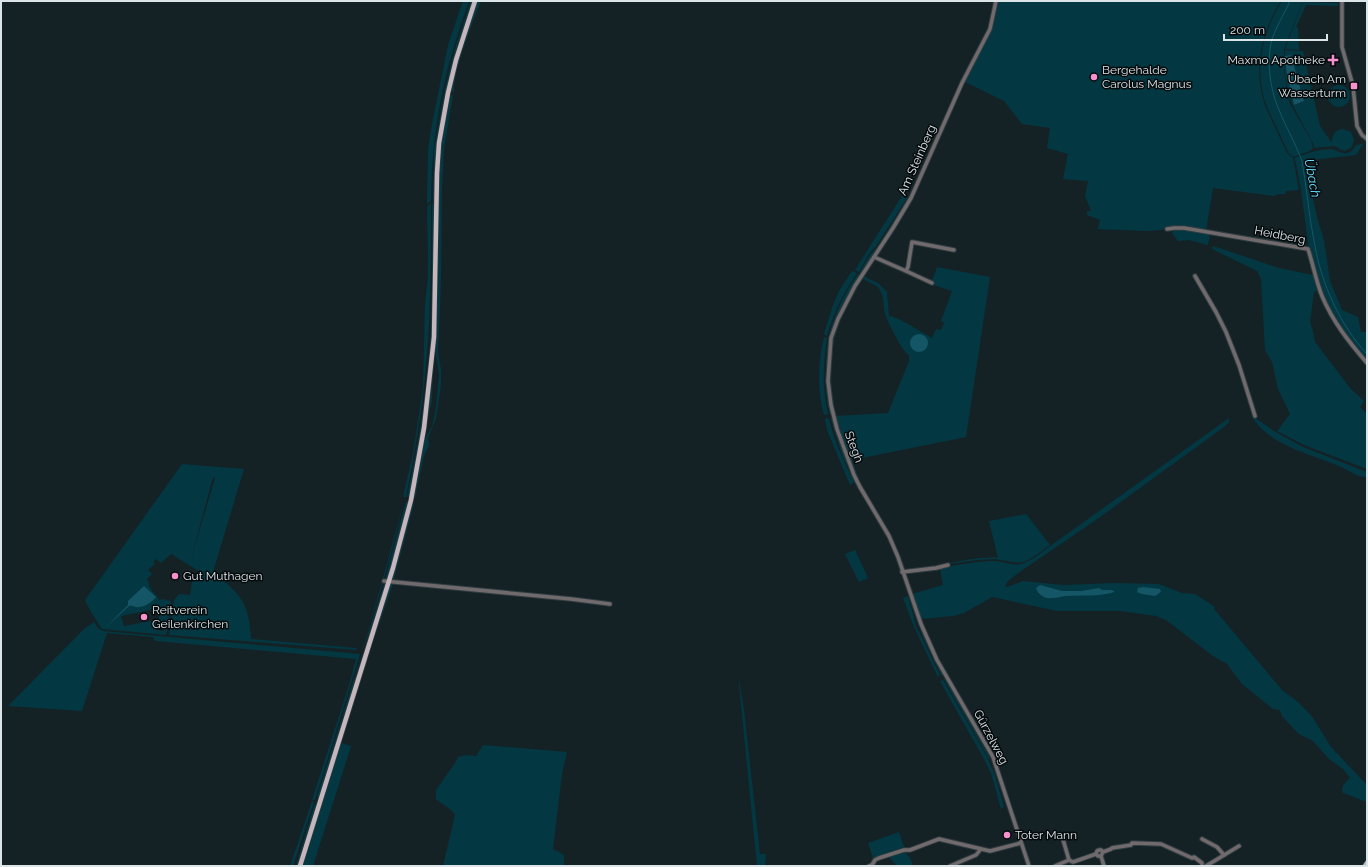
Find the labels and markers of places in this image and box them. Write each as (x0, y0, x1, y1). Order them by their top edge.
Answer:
place label: Maxmo Apotheke (1227, 53, 1325, 67)
marker: Maxmo Apotheke (1328, 55, 1338, 65)
place label: Bergehalde Carolus Magnus (1102, 63, 1192, 91)
marker: Bergehalde Carolus Magnus (1089, 72, 1099, 82)
place label: Übach Am Wasserturm (1278, 72, 1346, 100)
marker: Übach Am Wasserturm (1349, 81, 1359, 91)
place label: Gut Muthagen (183, 569, 262, 583)
marker: Gut Muthagen (170, 571, 180, 581)
place label: Reitverein Geilenkirchen (152, 603, 228, 631)
marker: Reitverein Geilenkirchen (139, 612, 149, 622)
place label: Toter Mann (1015, 828, 1077, 842)
marker: Toter Mann (1002, 830, 1012, 840)

